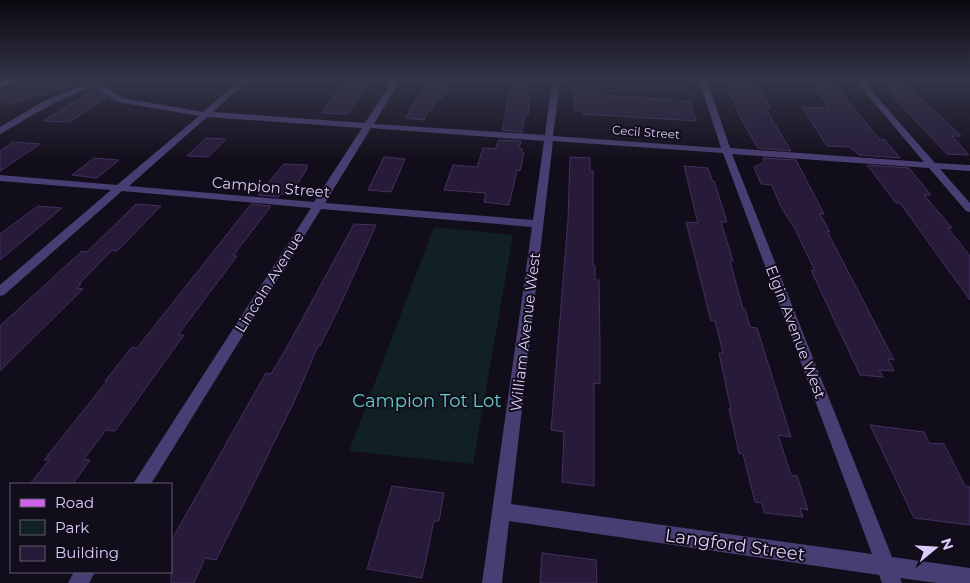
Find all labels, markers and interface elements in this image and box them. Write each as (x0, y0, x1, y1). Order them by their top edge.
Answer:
street label: Cecil Street (612, 122, 681, 142)
street label: Campion Street (211, 172, 331, 202)
street label: Lincoln Avenue (230, 228, 308, 336)
street label: William Avenue West (506, 251, 544, 413)
street label: Elgin Avenue West (762, 263, 830, 401)
park label: Campion Tot Lot (352, 390, 502, 412)
legend (10, 483, 172, 573)
text: Road (55, 493, 94, 512)
text: Park (55, 518, 89, 537)
north arrow (910, 523, 960, 573)
street label: Langford Street (664, 524, 806, 566)
text: N (937, 536, 958, 552)
text: Building (55, 543, 119, 562)

